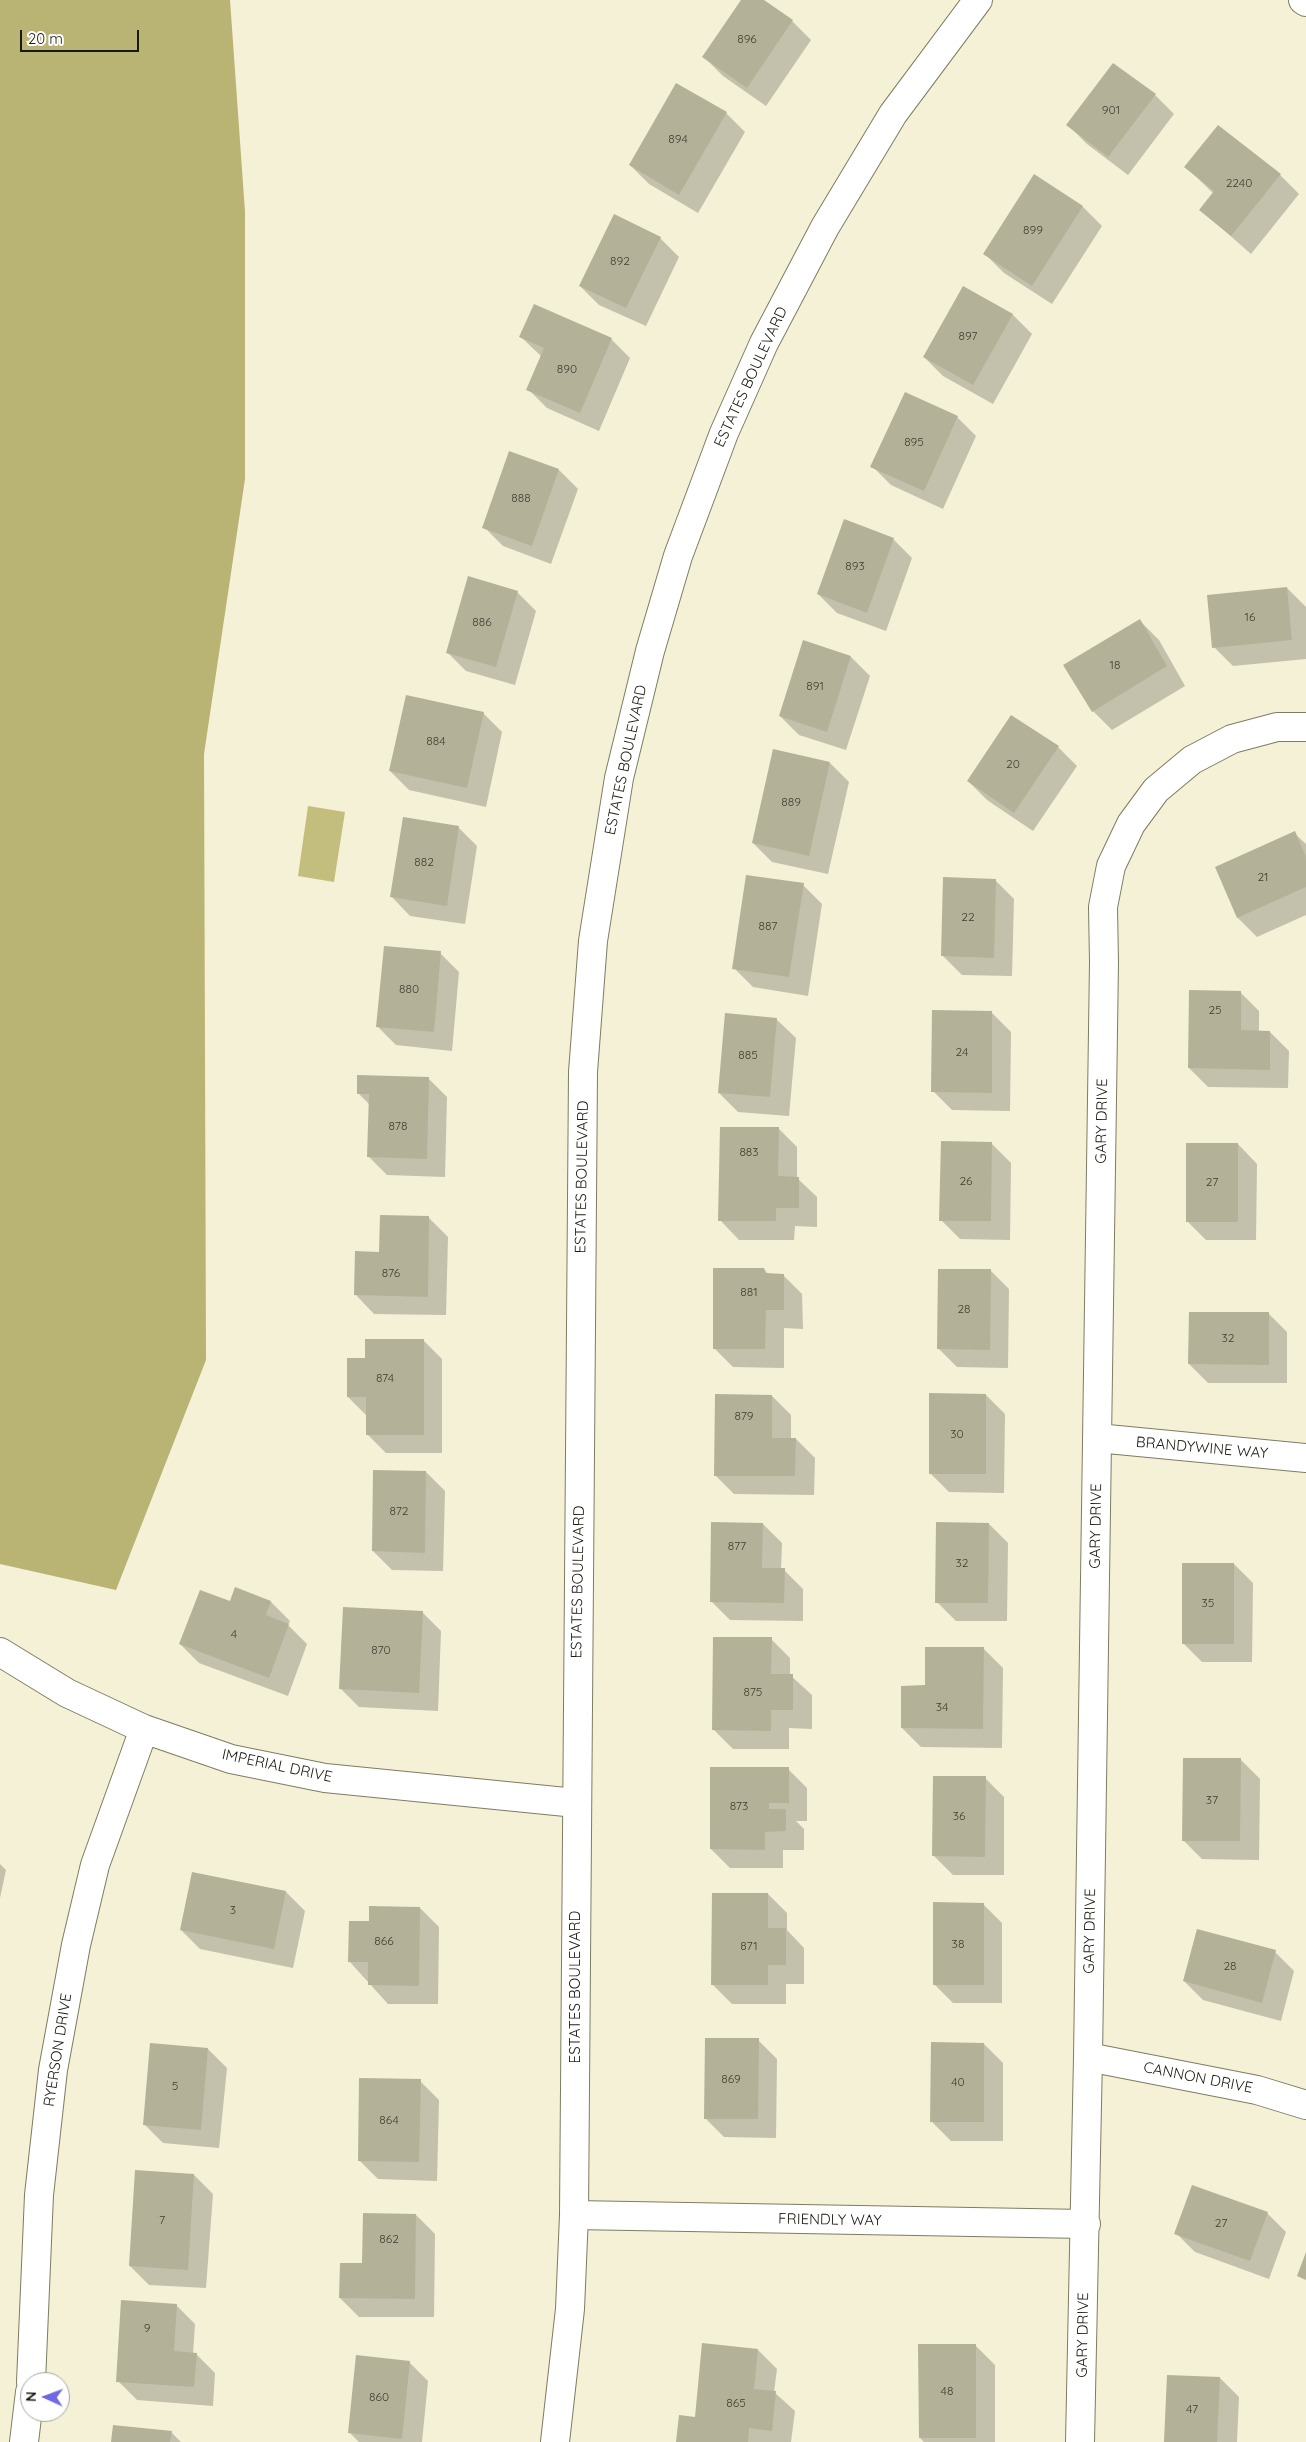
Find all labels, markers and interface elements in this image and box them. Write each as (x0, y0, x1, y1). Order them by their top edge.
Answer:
scale bar (22, 20, 141, 52)
text: 20 m (28, 29, 63, 48)
house number: 896 (737, 32, 757, 46)
house number: 901 (1102, 103, 1120, 117)
house number: 894 (668, 132, 688, 146)
house number: 2240 (1226, 176, 1252, 190)
house number: 899 (1023, 223, 1043, 237)
house number: 892 (610, 254, 630, 268)
street label: ESTATES BOULEVARD (711, 304, 791, 450)
house number: 897 (959, 329, 977, 343)
house number: 890 (557, 362, 577, 376)
house number: 895 (904, 435, 924, 449)
house number: 888 (511, 491, 531, 505)
house number: 893 (845, 559, 865, 573)
house number: 16 (1245, 610, 1255, 624)
house number: 886 (472, 615, 492, 629)
house number: 18 (1110, 658, 1120, 672)
house number: 891 (806, 679, 824, 693)
street label: ESTATES BOULEVARD (601, 683, 651, 837)
house number: 884 (426, 734, 446, 748)
house number: 20 (1006, 757, 1020, 771)
house number: 889 (781, 795, 801, 809)
house number: 882 (414, 855, 434, 869)
house number: 21 (1257, 870, 1269, 884)
house number: 22 (961, 910, 975, 924)
house number: 887 (759, 919, 777, 933)
house number: 880 (399, 982, 419, 996)
house number: 25 (1208, 1003, 1222, 1017)
house number: 24 (956, 1045, 968, 1059)
house number: 885 (738, 1048, 758, 1062)
street label: GARY DRIVE (1092, 1078, 1112, 1164)
street label: ESTATES BOULEVARD (572, 1100, 592, 1254)
house number: 878 (389, 1119, 407, 1133)
house number: 883 (739, 1145, 759, 1159)
house number: 26 (959, 1174, 973, 1188)
house number: 27 (1206, 1175, 1218, 1189)
house number: 876 (382, 1266, 400, 1280)
house number: 881 (740, 1285, 758, 1299)
house number: 28 (957, 1302, 971, 1316)
house number: 32 (1222, 1331, 1234, 1345)
house number: 874 (376, 1371, 394, 1385)
house number: 879 (735, 1409, 753, 1423)
house number: 30 (950, 1427, 964, 1441)
street label: BRANDYWINE WAY (1135, 1433, 1269, 1463)
street label: GARY DRIVE (1086, 1483, 1106, 1569)
house number: 872 (390, 1504, 408, 1518)
street label: ESTATES BOULEVARD (568, 1505, 588, 1659)
house number: 877 (728, 1539, 746, 1553)
house number: 32 (956, 1556, 968, 1570)
house number: 35 (1202, 1596, 1214, 1610)
house number: 4 (231, 1627, 237, 1641)
house number: 870 (371, 1643, 391, 1657)
house number: 875 (744, 1685, 762, 1699)
house number: 34 (936, 1700, 948, 1714)
street label: IMPERIAL DRIVE (220, 1746, 334, 1786)
house number: 37 (1206, 1793, 1218, 1807)
house number: 873 (730, 1799, 748, 1813)
house number: 36 (953, 1809, 965, 1823)
street label: GARY DRIVE (1080, 1888, 1100, 1974)
house number: 3 (230, 1903, 236, 1917)
street label: ESTATES BOULEVARD (566, 1911, 584, 2063)
house number: 866 (374, 1934, 394, 1948)
house number: 38 (952, 1937, 964, 1951)
house number: 871 (740, 1939, 758, 1953)
house number: 28 (1223, 1959, 1237, 1973)
street label: RYERSON DRIVE (40, 1992, 76, 2108)
street label: CANNON DRIVE (1142, 2059, 1254, 2097)
house number: 869 (721, 2072, 741, 2086)
house number: 40 (951, 2075, 965, 2089)
house number: 5 (172, 2079, 178, 2093)
house number: 864 (379, 2113, 399, 2127)
street label: FRIENDLY WAY (778, 2210, 882, 2230)
house number: 7 (159, 2213, 165, 2227)
house number: 27 (1215, 2216, 1227, 2230)
house number: 862 (379, 2232, 399, 2246)
street label: GARY DRIVE (1073, 2292, 1093, 2378)
house number: 9 (144, 2321, 150, 2335)
north arrow (20, 2372, 70, 2422)
house number: 48 (941, 2384, 953, 2398)
house number: 860 (369, 2390, 389, 2404)
text: N (22, 2391, 40, 2402)
house number: 865 (726, 2396, 746, 2410)
house number: 47 (1186, 2402, 1198, 2416)

